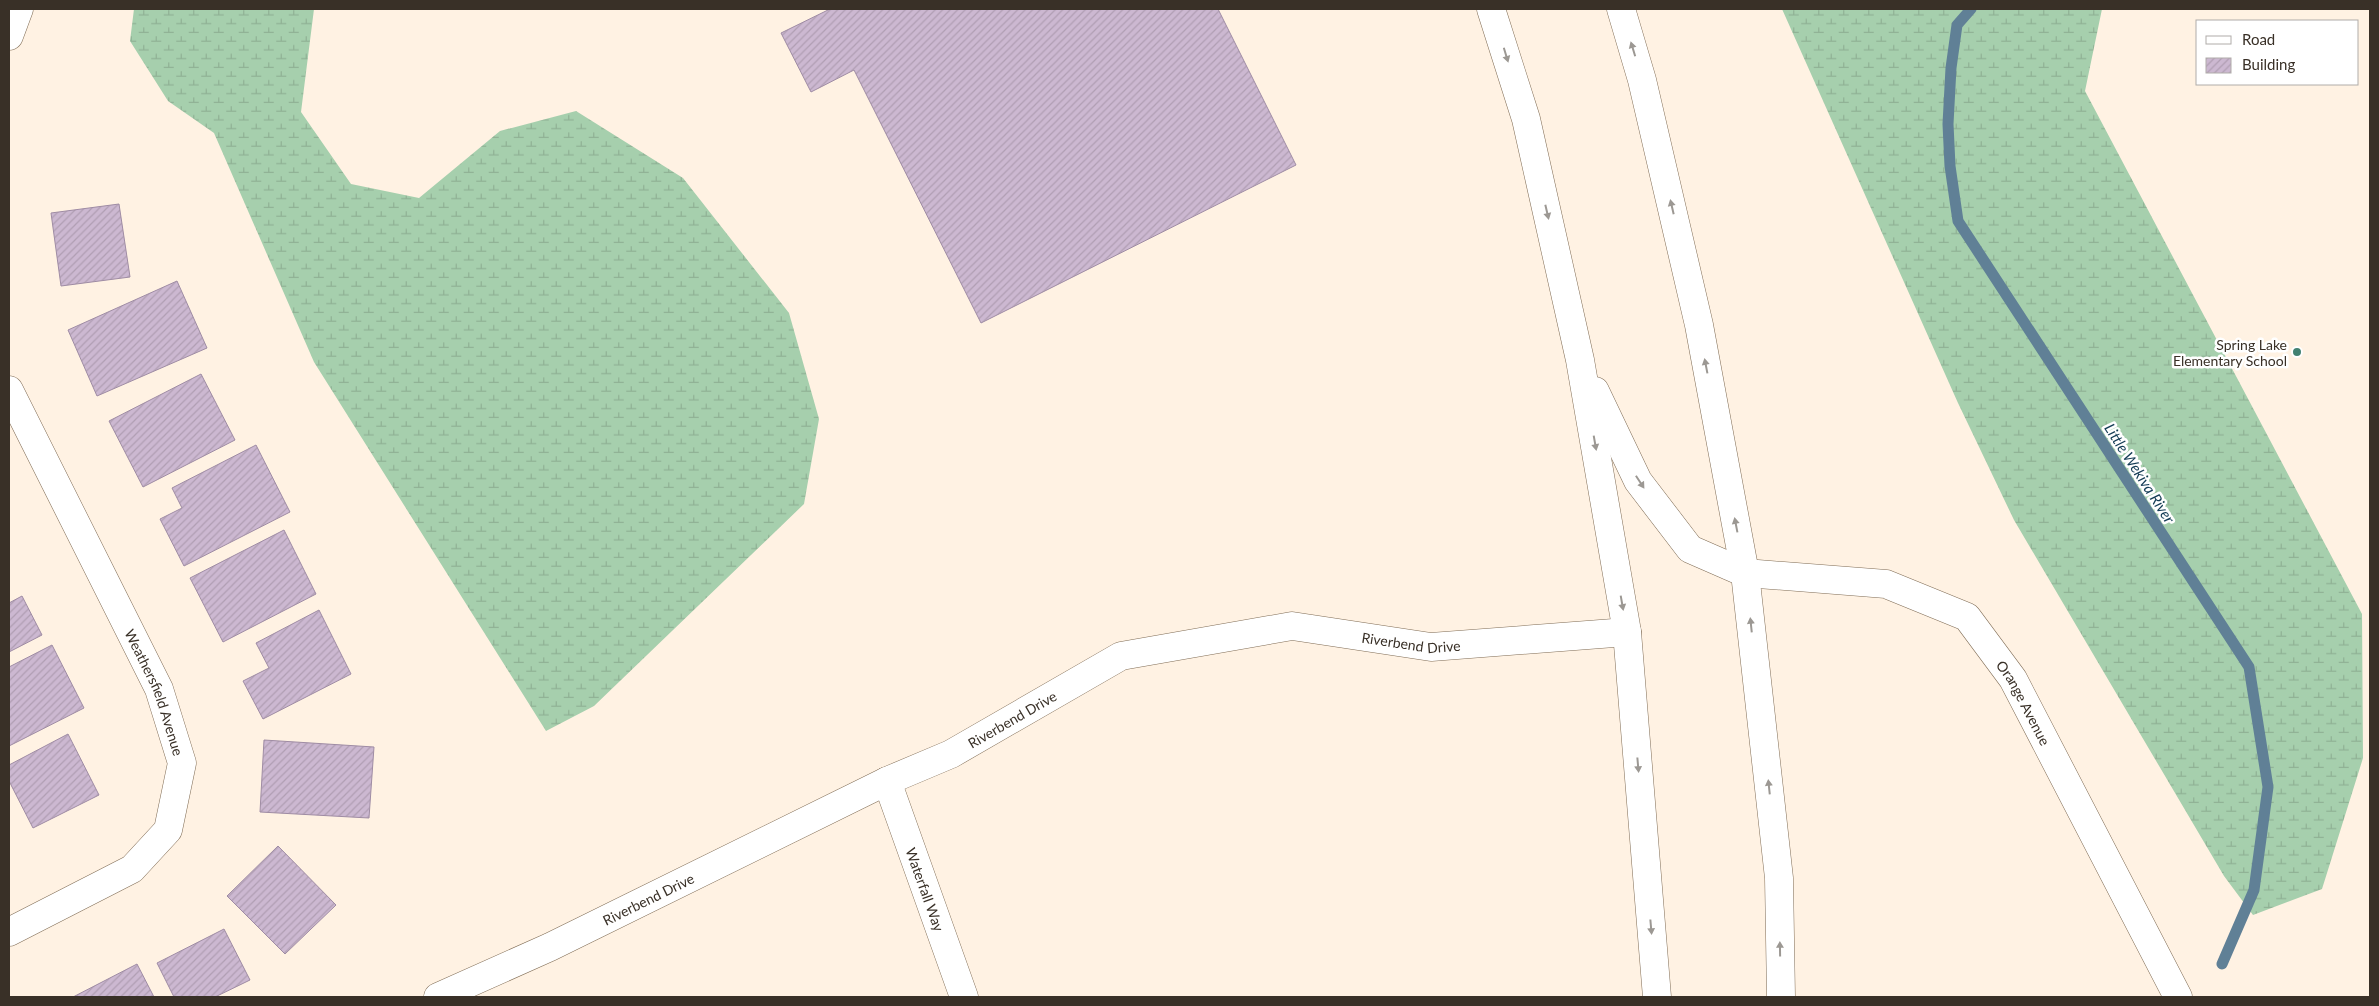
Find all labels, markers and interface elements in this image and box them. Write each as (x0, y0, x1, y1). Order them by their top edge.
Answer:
legend (2196, 20, 2359, 85)
text: Road (2242, 30, 2275, 48)
one-way arrow (1629, 42, 1637, 57)
one-way arrow (1502, 48, 1510, 63)
text: Building (2242, 55, 2295, 73)
one-way arrow (1668, 199, 1676, 215)
one-way arrow (1543, 205, 1551, 220)
place label: Spring Lake Elementary School (2173, 336, 2287, 369)
marker: Spring Lake Elementary School (2291, 346, 2303, 358)
one-way arrow (1702, 357, 1710, 373)
water label: Little Wekiva River (2101, 420, 2179, 527)
one-way arrow (1591, 435, 1599, 451)
one-way arrow (1636, 476, 1645, 489)
one-way arrow (1732, 517, 1740, 533)
one-way arrow (1619, 595, 1627, 611)
one-way arrow (1747, 617, 1755, 633)
street label: Weathersfield Avenue (122, 626, 188, 758)
street label: Riverbend Drive (1361, 628, 1461, 656)
street label: Orange Avenue (1993, 657, 2054, 748)
street label: Riverbend Drive (964, 687, 1059, 751)
one-way arrow (1634, 757, 1642, 773)
one-way arrow (1765, 778, 1773, 794)
street label: Waterfall Way (903, 845, 949, 934)
street label: Riverbend Drive (600, 869, 696, 928)
one-way arrow (1647, 919, 1655, 935)
one-way arrow (1776, 940, 1784, 956)

